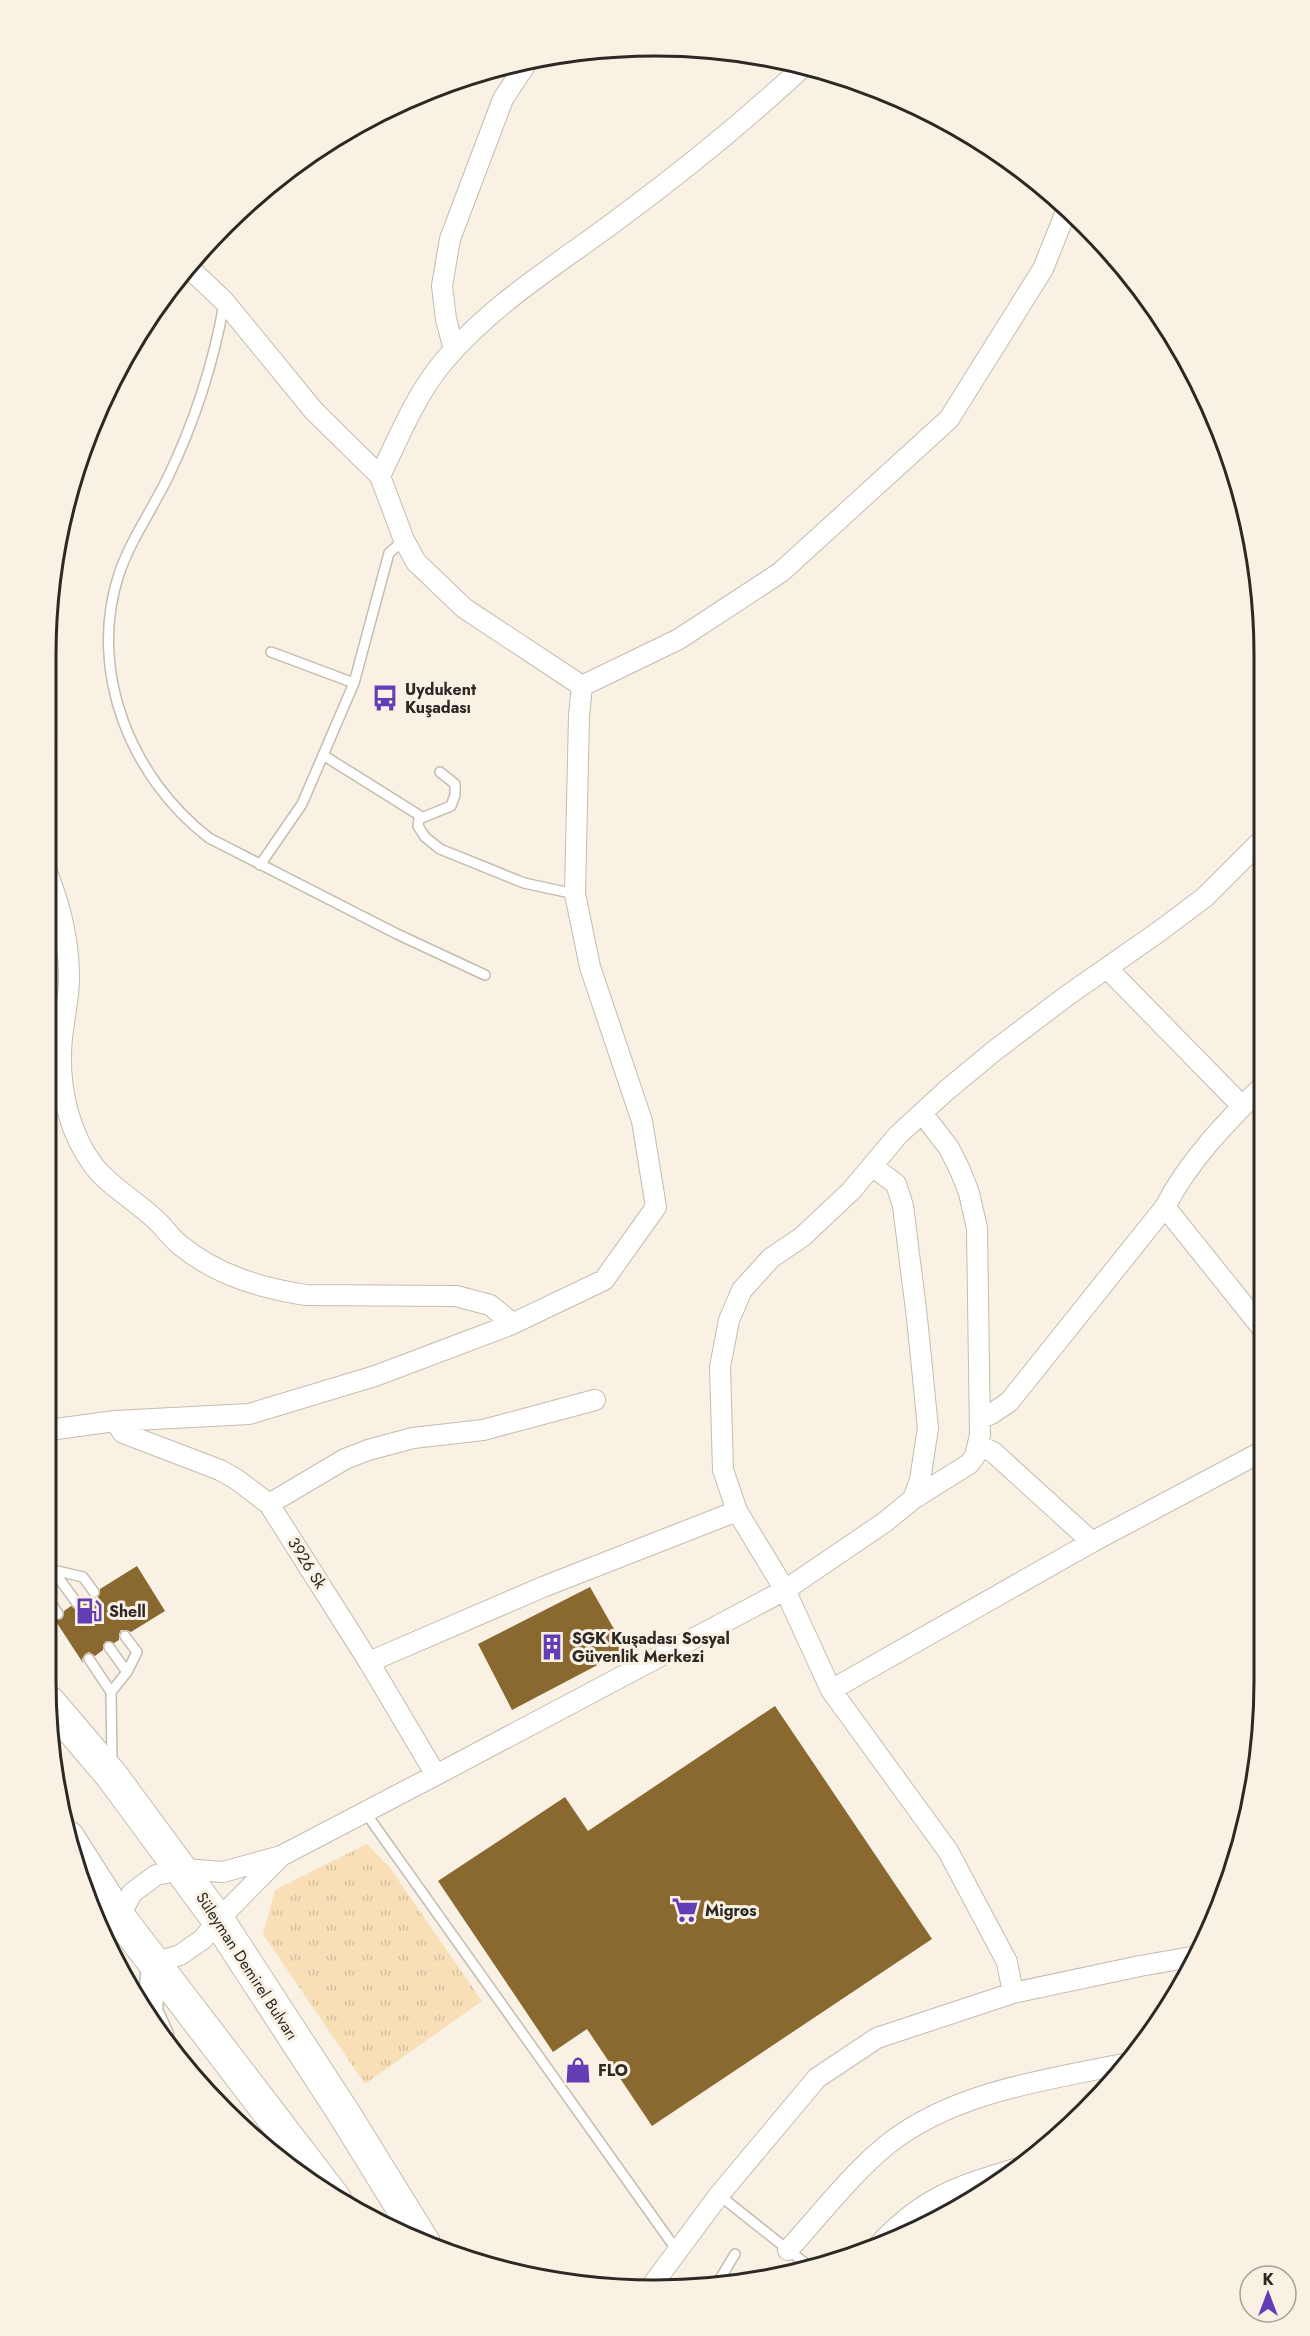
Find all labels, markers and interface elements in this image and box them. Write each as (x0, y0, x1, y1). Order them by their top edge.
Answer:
place label: Uydukent Kuşadası (405, 678, 477, 719)
bus stop icon: Uydukent Kuşadası (370, 683, 400, 713)
street label: 3926 Sk (282, 1533, 332, 1594)
fuel station icon: Shell (74, 1596, 104, 1626)
place label: Shell (109, 1600, 146, 1623)
place label: SGK Kuşadası Sosyal Güvenlik Merkezi (572, 1627, 730, 1668)
building icon: SGK Kuşadası Sosyal Güvenlik Merkezi (537, 1632, 567, 1662)
street label: Süleyman Demirel Bulvarı (190, 1887, 304, 2045)
supermarket icon: Migros (670, 1895, 700, 1925)
place label: Migros (705, 1899, 757, 1922)
shop icon: FLO (563, 2055, 593, 2085)
place label: FLO (598, 2059, 628, 2082)
north arrow (1238, 2264, 1298, 2324)
text: K (1262, 2268, 1274, 2291)

